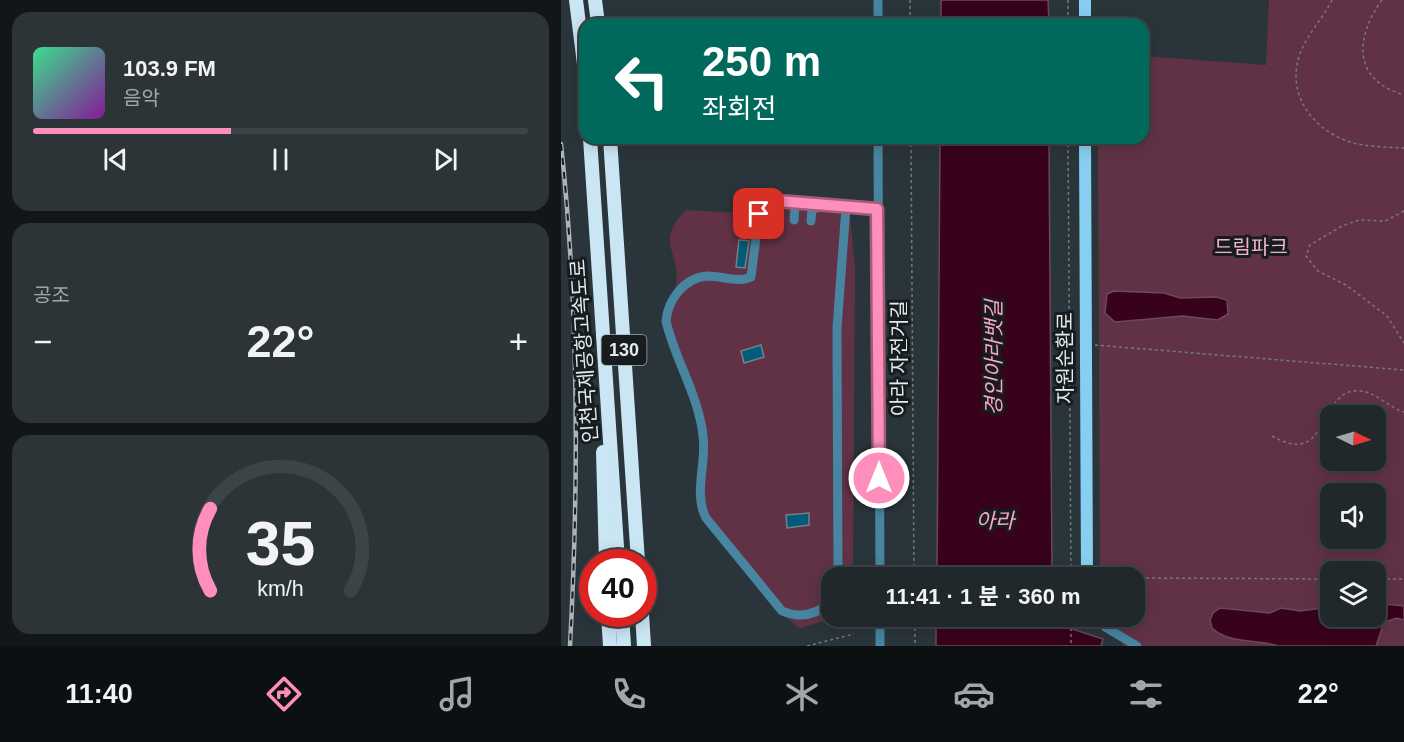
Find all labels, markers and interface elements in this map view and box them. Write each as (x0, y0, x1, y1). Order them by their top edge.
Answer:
text: 250 m (702, 38, 821, 85)
icon: left (603, 42, 681, 120)
text: 103.9 FM (123, 56, 216, 81)
text: 음악 (123, 87, 160, 109)
text: 좌회전 (702, 94, 777, 124)
icon: previous (99, 143, 132, 176)
icon: pause (264, 143, 297, 176)
icon: next (429, 143, 462, 176)
pin (733, 188, 784, 239)
icon: arrive (742, 197, 775, 230)
park label: 드림파크 (1214, 236, 1288, 258)
street label: 인천국제공항고속도로 (567, 258, 601, 444)
text: 공조 (33, 284, 70, 306)
water label: 경인아라뱃길 (982, 298, 1005, 416)
street label: 아라 자전거길 (888, 300, 910, 416)
street label: 자원순환로 (1054, 312, 1076, 404)
text: 22° (246, 316, 315, 367)
text: − (33, 323, 52, 360)
text: + (509, 323, 528, 360)
road number: 130 (601, 335, 647, 365)
north arrow (1320, 405, 1386, 471)
map controls (1320, 405, 1386, 627)
position arrow (847, 446, 911, 510)
button: sound (1320, 483, 1386, 549)
water label: 아라 (976, 509, 1017, 532)
text: 35 (246, 510, 315, 579)
speed limit sign: 40 (579, 549, 657, 627)
button: layers (1320, 561, 1386, 627)
text: km/h (257, 578, 304, 602)
text: 11:41 · 1 분 · 360 m (885, 584, 1081, 609)
icon: directions (263, 673, 305, 715)
icon: music (436, 673, 478, 715)
icon: phone (608, 673, 650, 715)
icon: climate (781, 673, 823, 715)
icon: car (953, 673, 995, 715)
icon: filters (1125, 673, 1167, 715)
text: 11:40 (65, 679, 133, 709)
text: 22° (1298, 679, 1339, 709)

